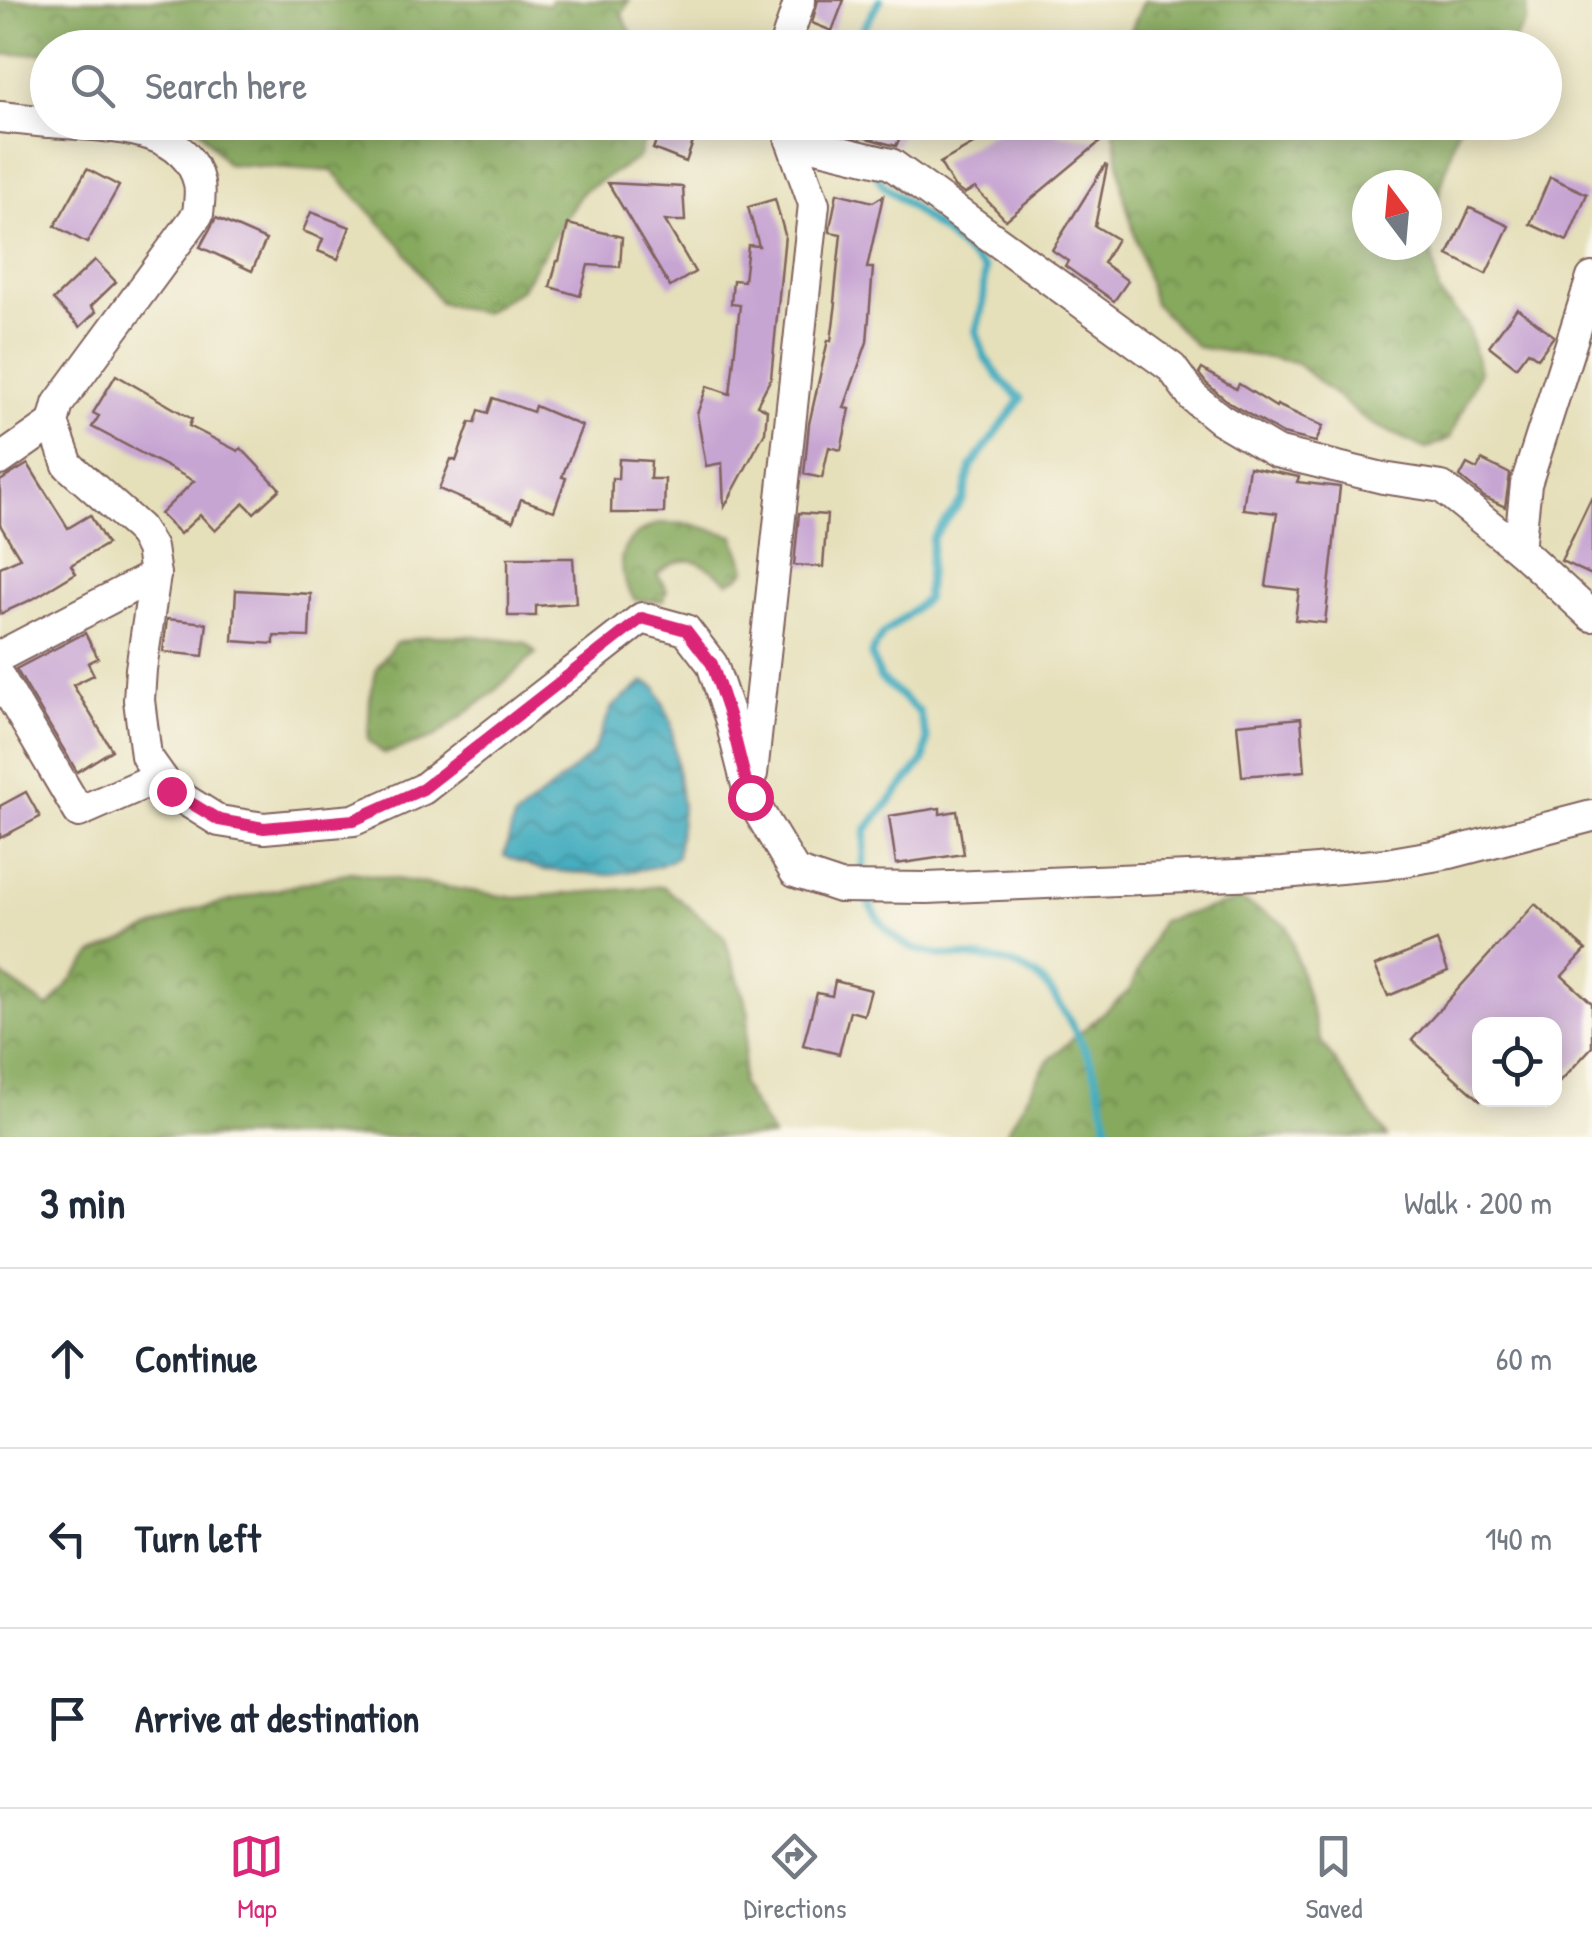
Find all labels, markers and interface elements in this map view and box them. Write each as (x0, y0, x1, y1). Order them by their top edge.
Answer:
search box (30, 30, 1562, 140)
icon: search (65, 58, 120, 113)
text: Search here (145, 59, 307, 111)
north arrow (1352, 170, 1442, 260)
route end (149, 769, 195, 815)
route start (728, 775, 774, 821)
map controls (1472, 1017, 1562, 1107)
button: locate (1472, 1017, 1562, 1107)
text: 3 min (40, 1174, 125, 1231)
text: Walk · 200 m (1404, 1181, 1552, 1224)
icon: ahead (40, 1331, 95, 1386)
text: Continue (135, 1332, 257, 1384)
text: 60 m (1496, 1337, 1552, 1380)
icon: left (40, 1511, 95, 1566)
text: Turn left (135, 1512, 260, 1564)
text: 140 m (1485, 1517, 1552, 1560)
icon: arrive (40, 1691, 95, 1746)
text: Arrive at destination (135, 1692, 419, 1744)
tab: Map (229, 1829, 284, 1927)
tab: Directions (743, 1829, 846, 1927)
tab: Saved (1305, 1829, 1363, 1927)

